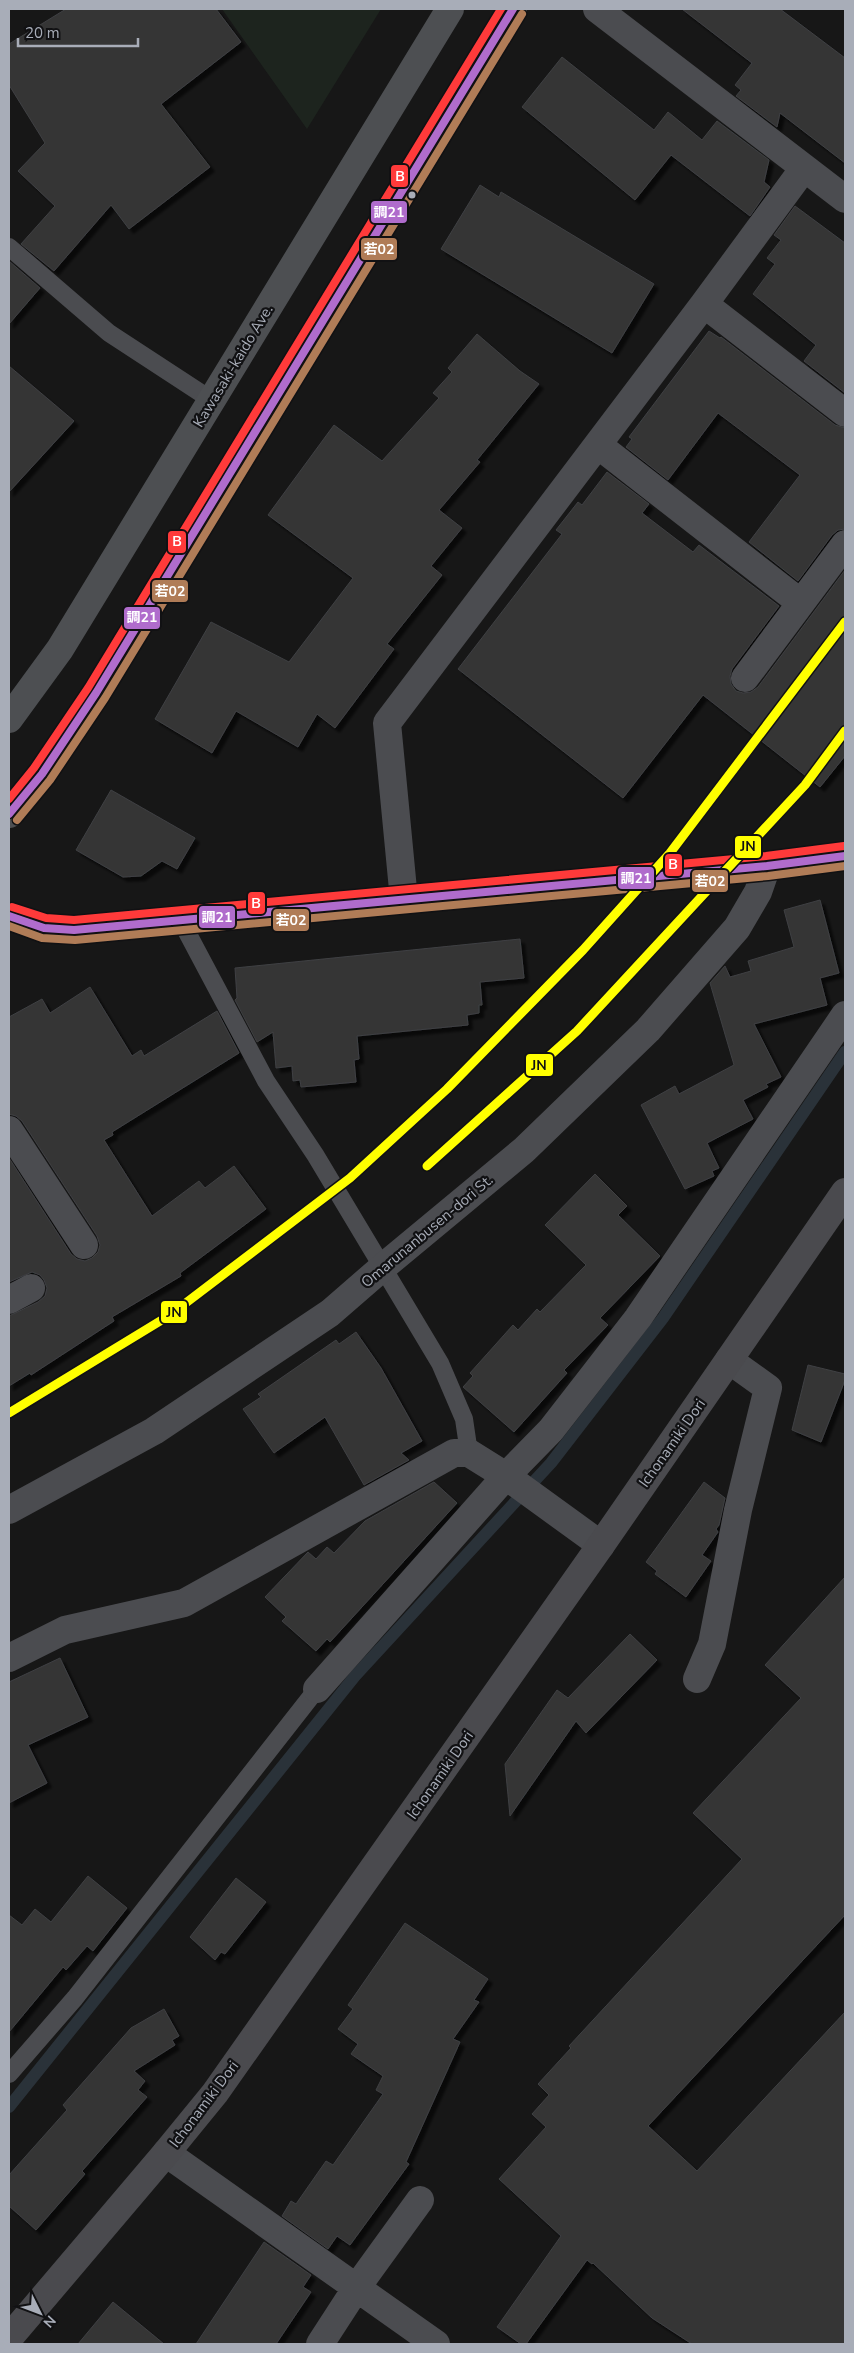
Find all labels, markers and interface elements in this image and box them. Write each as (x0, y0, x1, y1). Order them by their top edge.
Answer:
scale bar (18, 15, 138, 47)
text: 20 m (25, 23, 60, 43)
line badge: B (390, 164, 409, 188)
text: B (395, 167, 405, 186)
unlabelled marker (407, 190, 417, 200)
line badge: 調21 (370, 200, 408, 224)
text: 調21 (374, 203, 404, 222)
line badge: 若02 (360, 237, 398, 261)
text: 若02 (364, 240, 394, 259)
street label: Kawasaki-kaido Ave. (188, 301, 278, 431)
line badge: B (167, 530, 187, 554)
text: B (172, 532, 182, 551)
line badge: 若02 (151, 579, 189, 603)
text: 若02 (155, 582, 185, 601)
line badge: 調21 (123, 606, 161, 630)
text: 調21 (127, 608, 157, 627)
line badge: JN (734, 835, 762, 859)
text: JN (739, 837, 756, 856)
line badge: B (664, 853, 683, 877)
text: B (668, 855, 678, 874)
line badge: 調21 (617, 866, 655, 890)
text: 調21 (621, 869, 651, 888)
line badge: 若02 (691, 869, 729, 893)
text: 若02 (695, 872, 725, 891)
line badge: B (247, 891, 266, 915)
text: B (251, 894, 261, 913)
line badge: 調21 (198, 905, 236, 929)
text: 調21 (202, 908, 232, 927)
line badge: 若02 (272, 908, 310, 932)
text: 若02 (276, 911, 306, 930)
line badge: JN (525, 1053, 554, 1077)
text: JN (530, 1056, 547, 1075)
street label: Omarunanbusen-dori St. (357, 1170, 497, 1292)
line badge: JN (160, 1300, 188, 1324)
text: JN (165, 1303, 182, 1322)
street label: Ichonamiki Dori (634, 1395, 710, 1491)
street label: Ichonamiki Dori (402, 1727, 478, 1823)
street label: Ichonamiki Dori (165, 2057, 243, 2151)
north arrow (15, 2288, 65, 2338)
text: N (39, 2311, 60, 2332)

